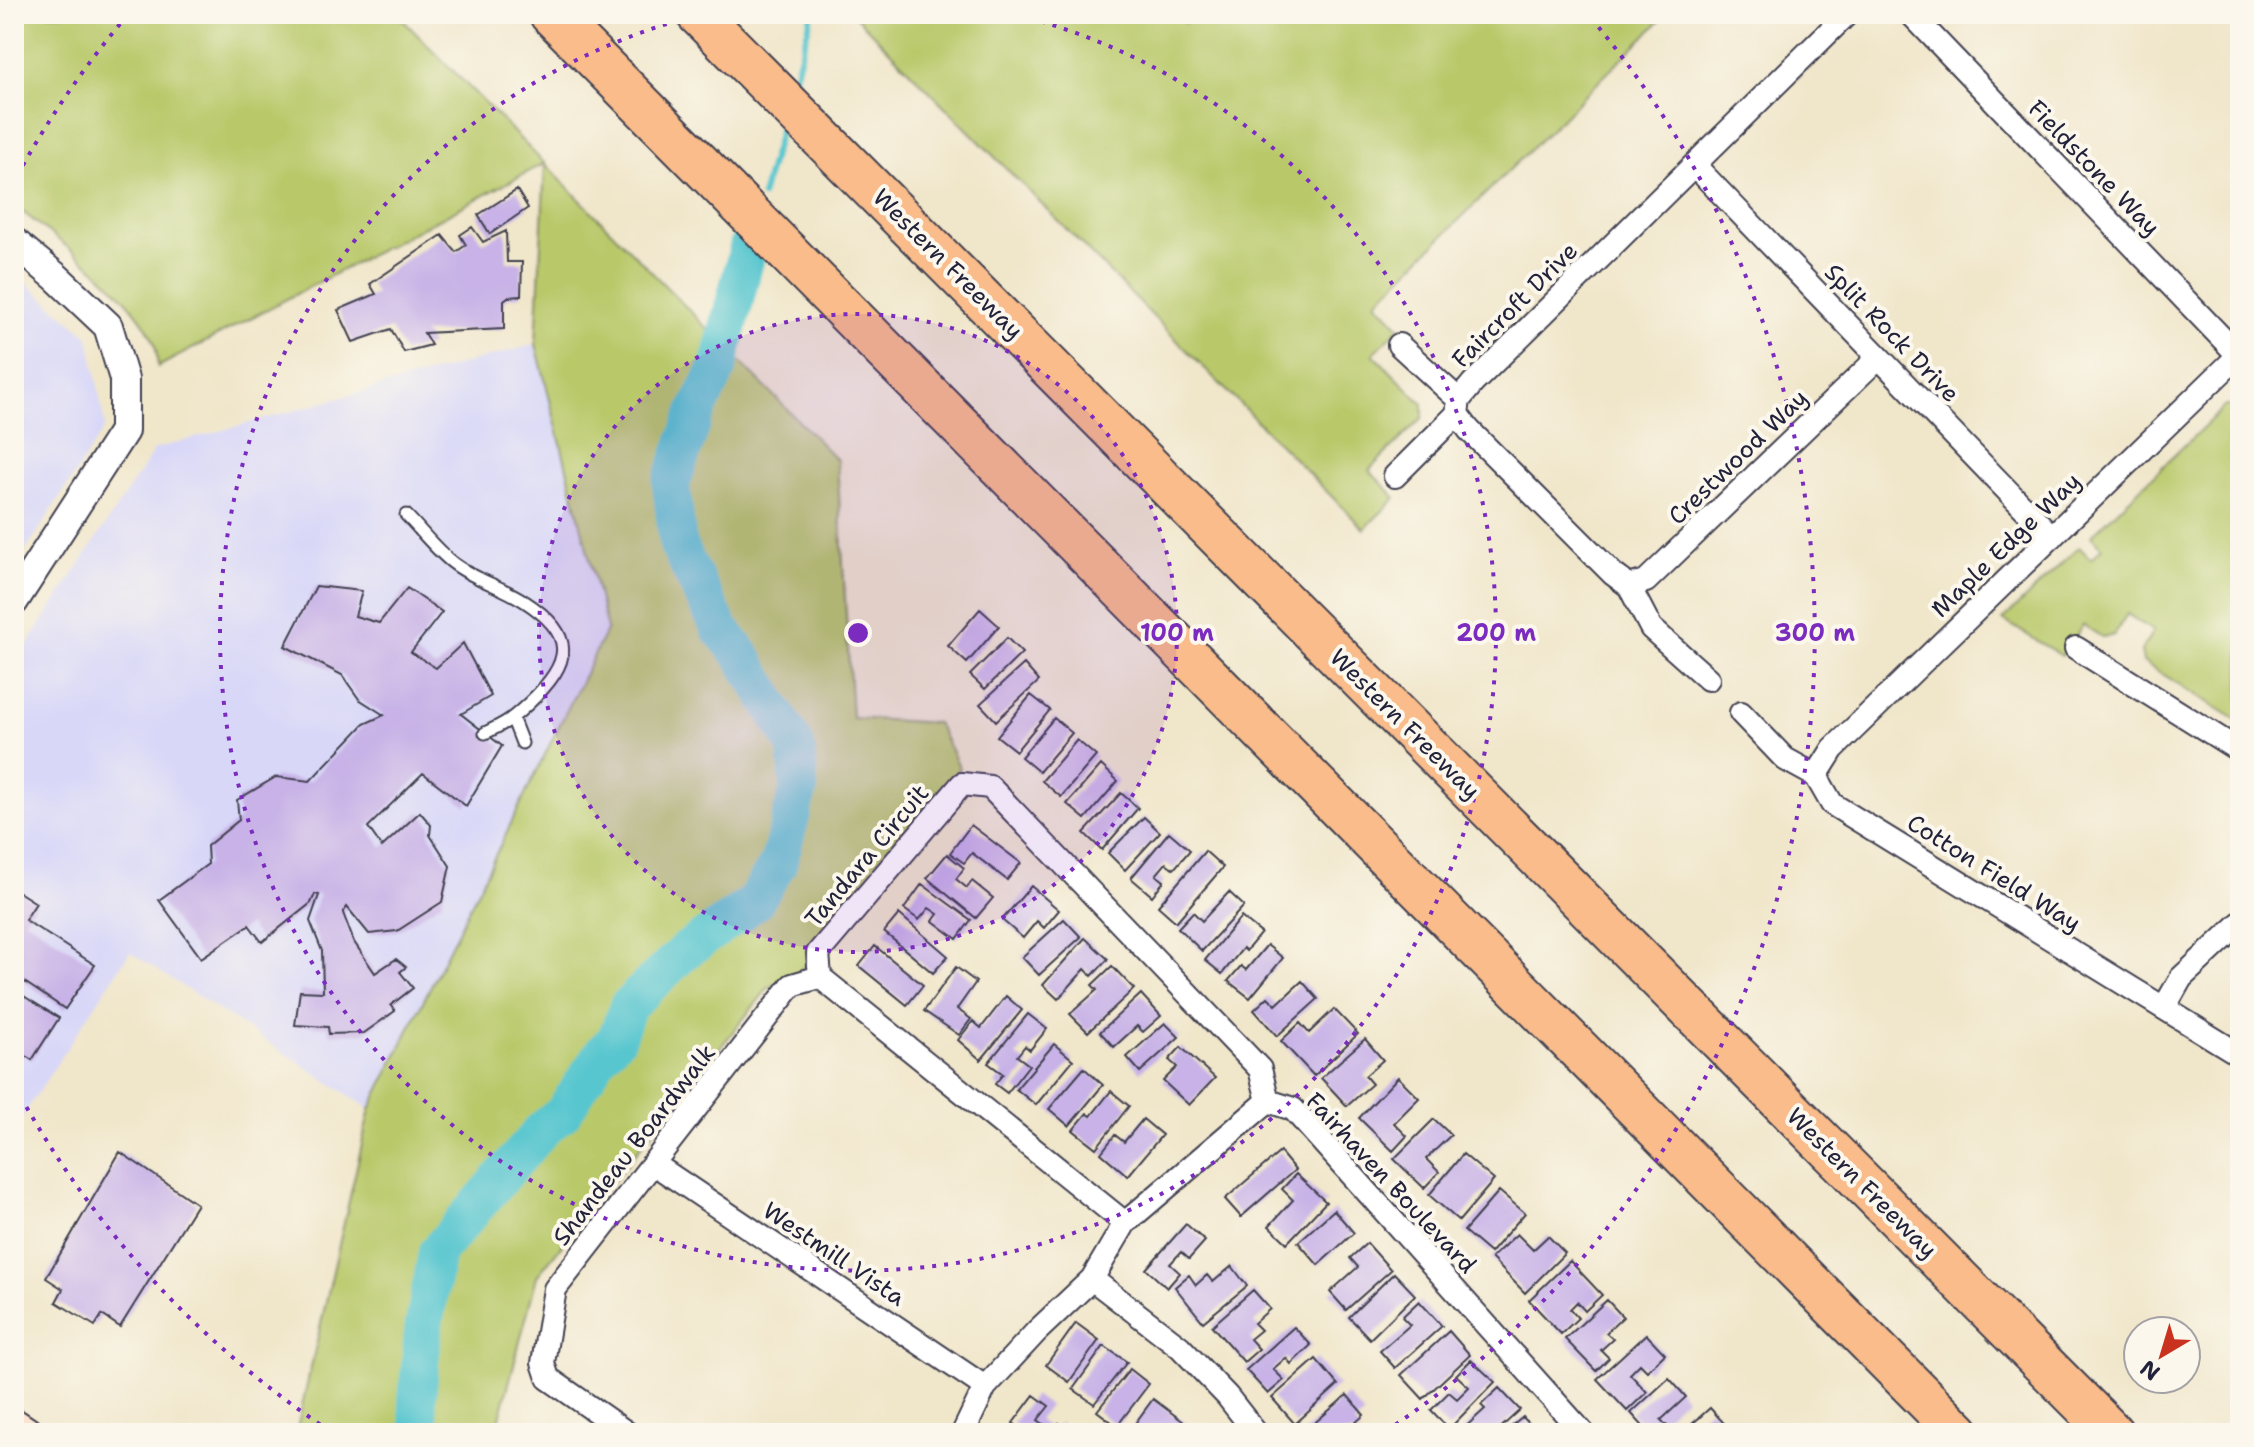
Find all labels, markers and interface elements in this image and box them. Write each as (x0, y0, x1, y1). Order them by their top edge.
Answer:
street label: Fieldstone Way (2021, 93, 2167, 243)
street label: Western Freeway (866, 182, 1030, 346)
street label: Faircroft Drive (1445, 235, 1585, 375)
street label: Split Rock Drive (1817, 257, 1967, 409)
street label: Crestwood Way (1661, 382, 1815, 532)
street label: Maple Edge Way (1924, 465, 2088, 625)
text: 100 m (1140, 617, 1214, 649)
text: 200 m (1456, 617, 1536, 649)
text: 300 m (1775, 617, 1855, 649)
centre of rings (844, 619, 872, 647)
street label: Western Freeway (1323, 642, 1487, 806)
street label: Tandara Circuit (798, 778, 936, 934)
street label: Cotton Field Way (1901, 807, 2087, 939)
street label: Shandeau Boardwalk (545, 1038, 723, 1252)
street label: Fairhaven Boulevard (1299, 1086, 1483, 1280)
street label: Western Freeway (1780, 1101, 1944, 1265)
street label: Westmill Vista (756, 1194, 912, 1314)
north arrow (2122, 1315, 2202, 1395)
text: N (2134, 1354, 2166, 1387)

